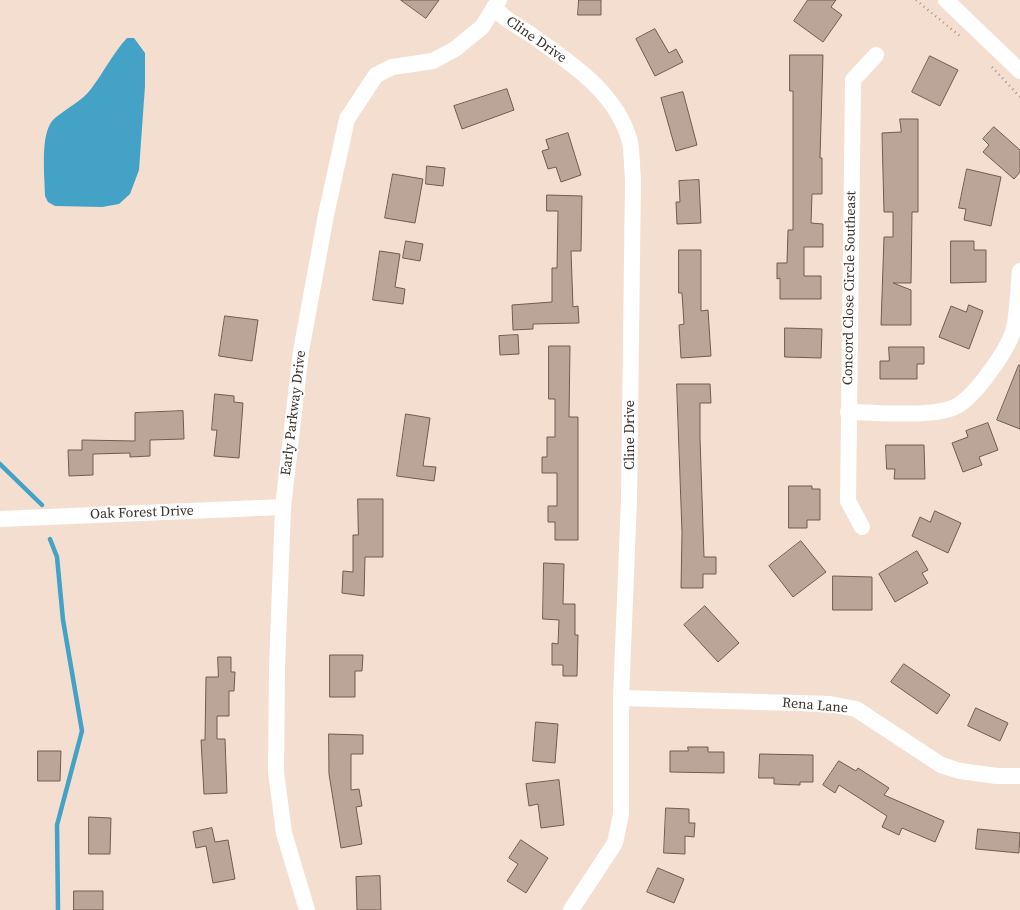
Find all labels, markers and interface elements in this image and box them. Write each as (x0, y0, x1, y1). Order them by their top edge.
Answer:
street label: Cline Drive (503, 13, 569, 67)
street label: Concord Close Circle Southeast (840, 191, 860, 385)
street label: Early Parkway Drive (278, 349, 310, 477)
street label: Cline Drive (622, 400, 638, 470)
street label: Oak Forest Drive (90, 503, 194, 523)
street label: Rena Lane (781, 695, 849, 717)

